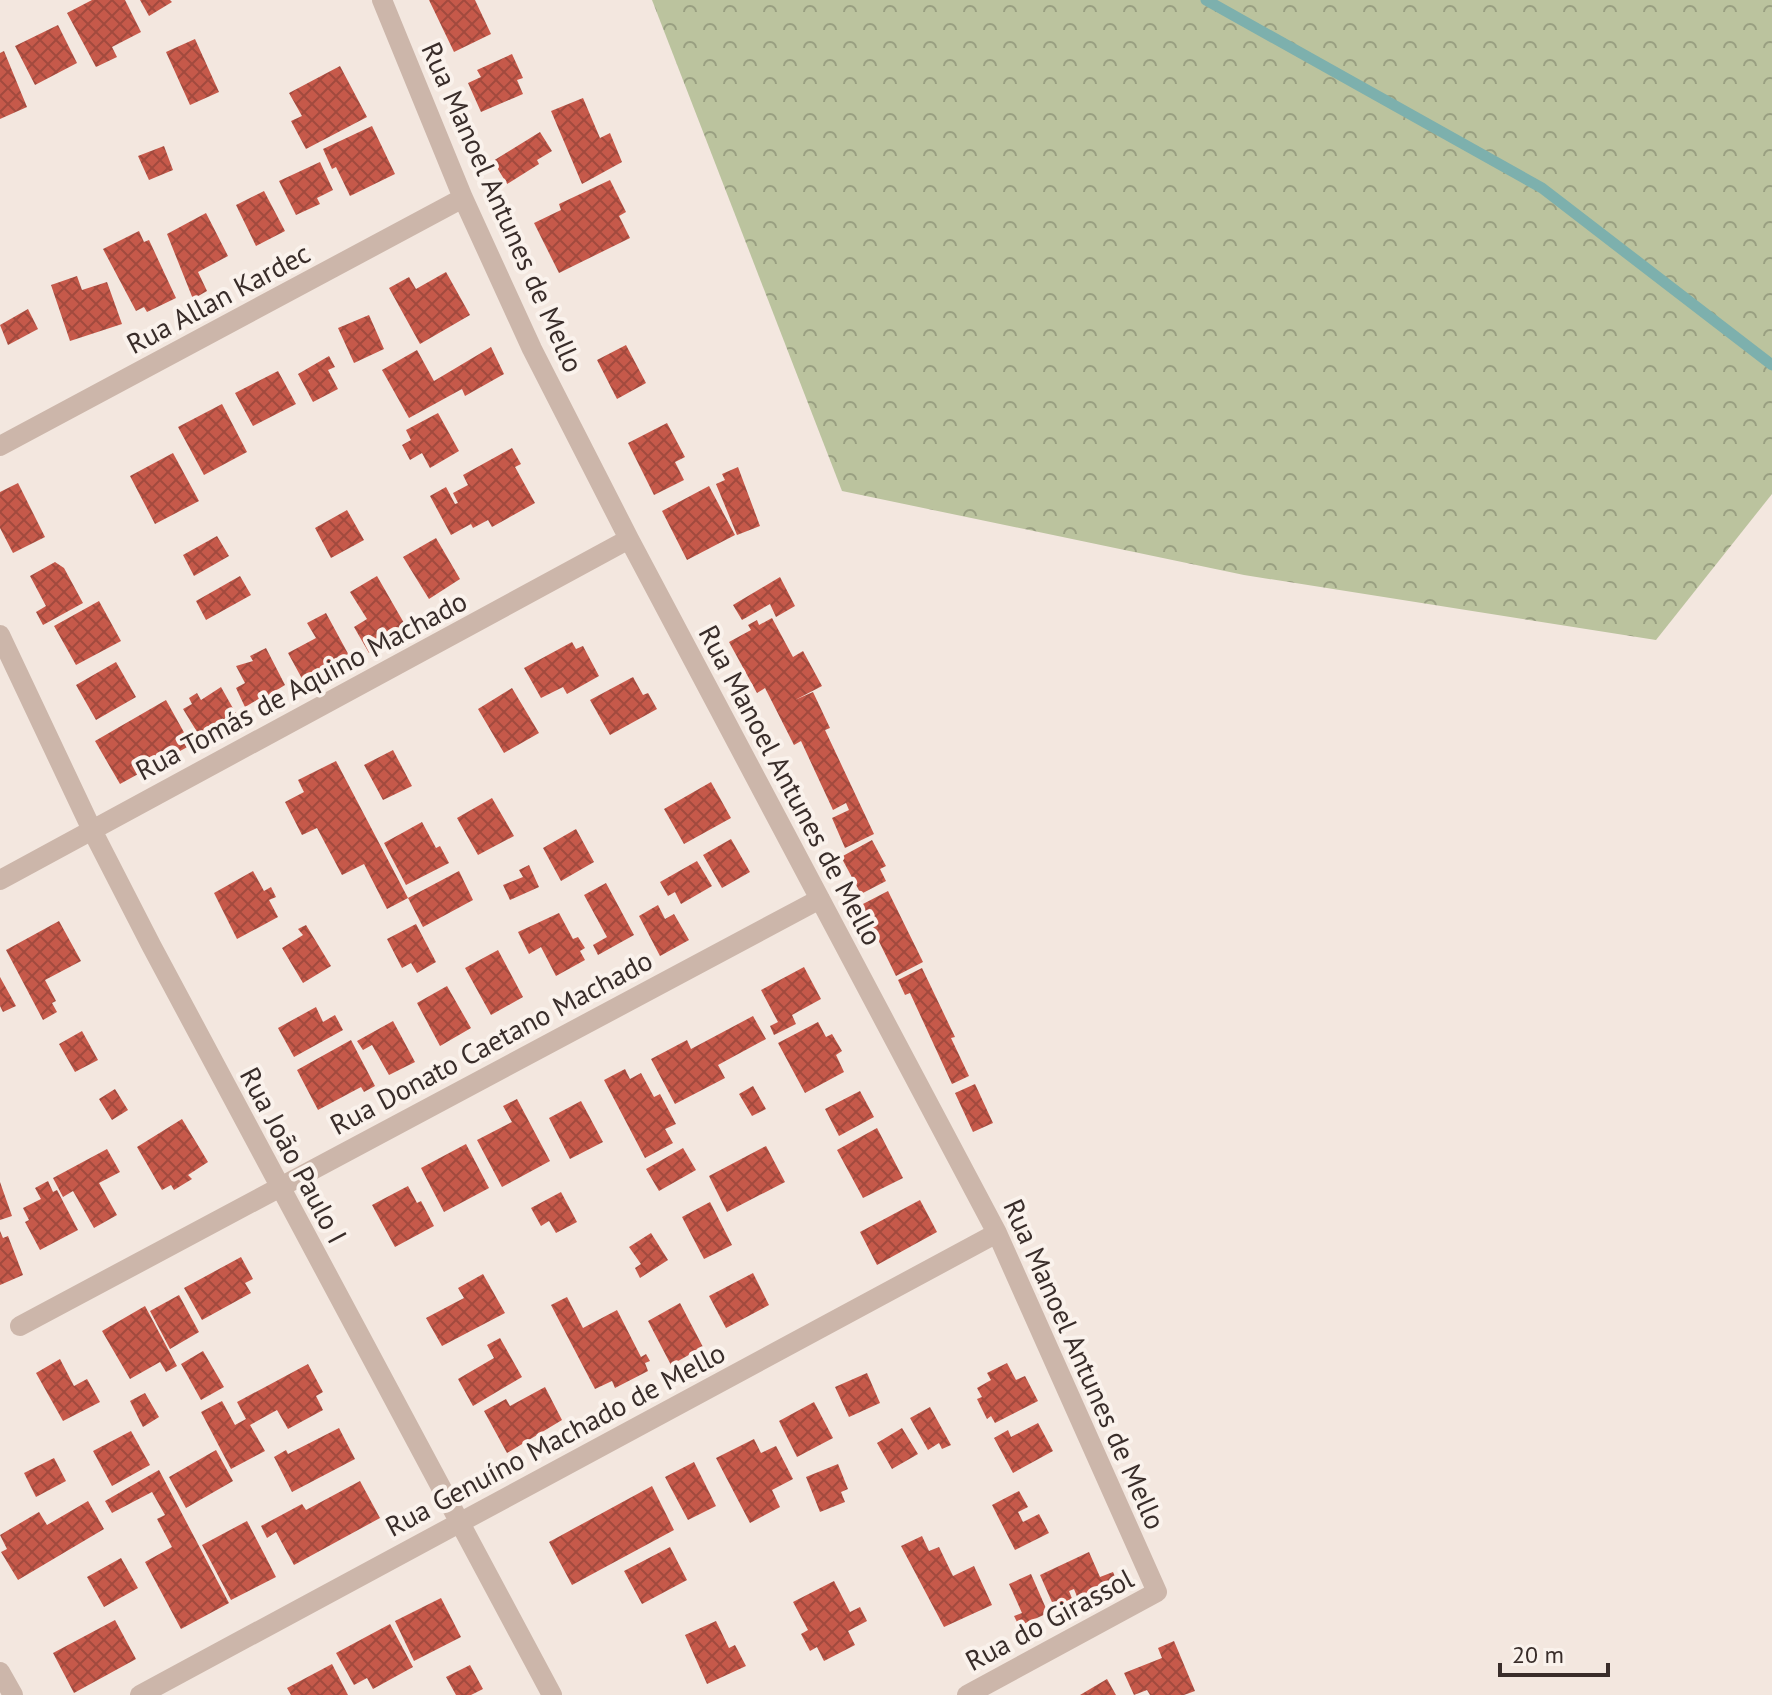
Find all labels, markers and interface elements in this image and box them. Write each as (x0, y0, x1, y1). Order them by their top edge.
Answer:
street label: Rua Manoel Antunes de Mello (413, 36, 593, 378)
street label: Rua Allan Kardec (120, 234, 316, 362)
street label: Rua Tomás de Aquino Machado (129, 582, 473, 788)
street label: Rua Manoel Antunes de Mello (691, 618, 891, 952)
street label: Rua Donato Caetano Machado (323, 941, 659, 1143)
street label: Rua João Paulo I (232, 1060, 356, 1250)
street label: Rua Manoel Antunes de Mello (995, 1193, 1175, 1535)
street label: Rua Genuíno Machado de Mello (379, 1334, 731, 1544)
street label: Rua do Girassol (959, 1559, 1139, 1679)
scale bar (1500, 1627, 1608, 1677)
text: 20 m (1512, 1639, 1564, 1670)

